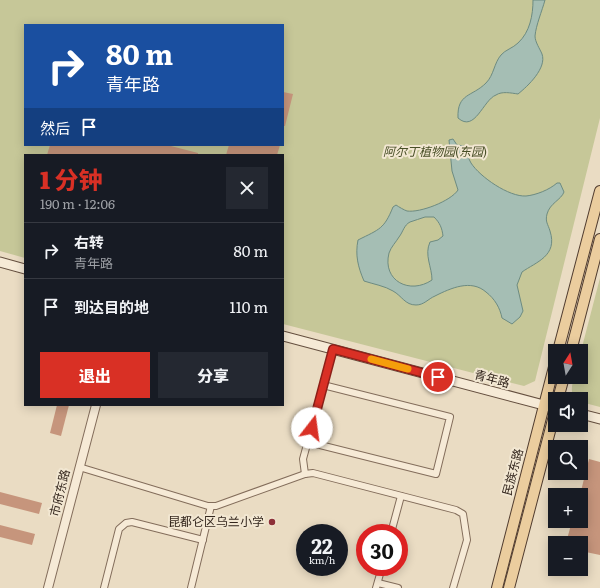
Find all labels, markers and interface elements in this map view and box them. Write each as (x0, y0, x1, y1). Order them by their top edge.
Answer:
text: 80 m (106, 32, 173, 74)
icon: right (40, 40, 92, 92)
text: 青年路 (106, 70, 160, 97)
text: 然后 (40, 116, 70, 139)
icon: arrive (78, 116, 100, 138)
park label: 阿尔丁植物园(东园) (383, 142, 487, 160)
text: 1 分钟 (40, 161, 103, 196)
button: close (226, 167, 268, 209)
text: 190 m · 12:06 (40, 194, 115, 213)
text: 右转 (74, 230, 104, 253)
text: 80 m (234, 239, 268, 262)
icon: right (40, 240, 62, 262)
text: 青年路 (74, 253, 113, 272)
text: 到达目的地 (74, 295, 149, 318)
text: 110 m (230, 295, 268, 318)
icon: arrive (40, 296, 62, 318)
north arrow (548, 344, 588, 384)
map controls (548, 344, 588, 576)
button: 退出 (40, 352, 150, 398)
button: 分享 (158, 352, 268, 398)
pin (421, 360, 455, 394)
street label: 青年路 (473, 365, 512, 391)
icon: arrive (427, 366, 449, 388)
button: sound (548, 392, 588, 432)
position arrow (291, 407, 333, 449)
button: search (548, 440, 588, 480)
street label: 民族东路 (497, 446, 527, 497)
street label: 市府东路 (44, 467, 74, 518)
button: + (548, 488, 588, 528)
place label: 昆都仑区乌兰小学 (168, 512, 264, 530)
marker: 昆都仑区乌兰小学 (267, 517, 277, 527)
speed limit sign: 30 (356, 524, 408, 576)
text: 22 (311, 530, 333, 560)
button: − (548, 536, 588, 576)
text: km/h (309, 552, 335, 567)

